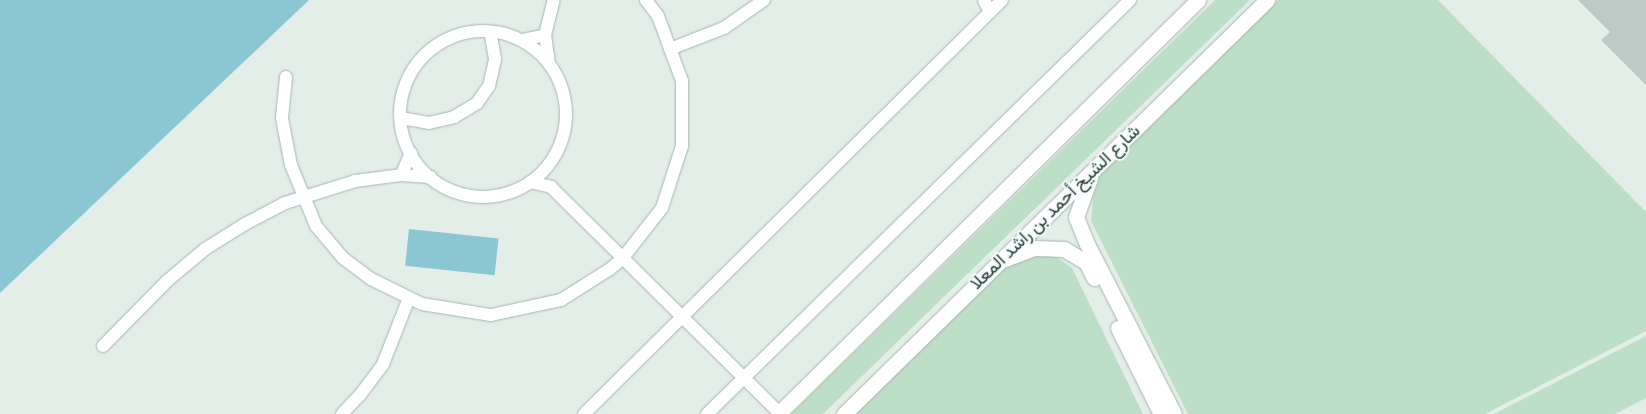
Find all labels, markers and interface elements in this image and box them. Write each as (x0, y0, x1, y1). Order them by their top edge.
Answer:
street label: شارع الشيخ أحمد بن راشد المعلا (966, 120, 1144, 294)

